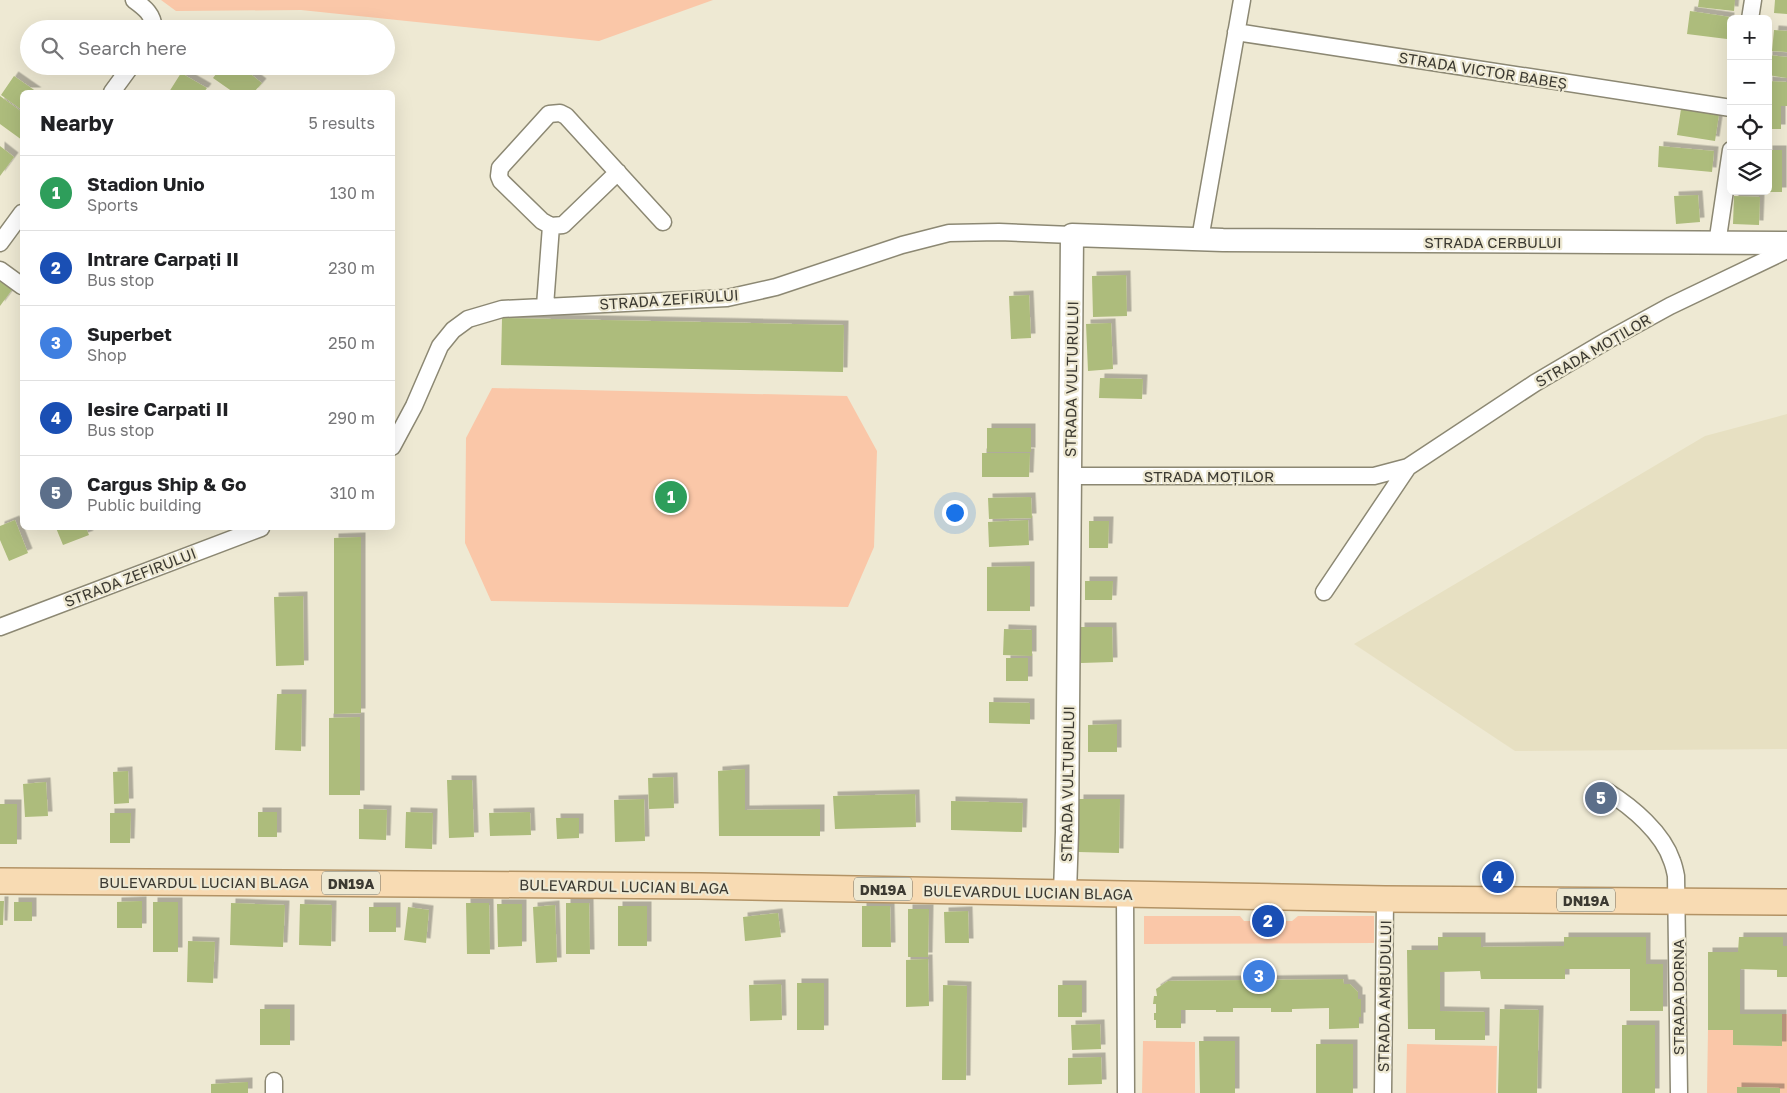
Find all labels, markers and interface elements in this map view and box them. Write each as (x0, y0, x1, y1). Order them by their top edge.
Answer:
map controls (1727, 15, 1772, 195)
button: + (1727, 15, 1772, 60)
search box (20, 20, 395, 75)
icon: search (38, 34, 66, 62)
text: Search here (78, 36, 187, 59)
street label: STRADA VICTOR BABEȘ (1397, 48, 1569, 92)
button: − (1727, 60, 1772, 105)
button: locate (1727, 105, 1772, 150)
text: Nearby (40, 110, 114, 136)
text: 5 results (309, 113, 375, 133)
button: layers (1727, 150, 1772, 195)
text: Stadion Unio (87, 172, 205, 195)
text: 1 (52, 183, 60, 203)
text: 130 m (330, 183, 375, 203)
text: Sports (87, 195, 138, 215)
street label: STRADA CERBULUI (1424, 233, 1562, 251)
text: Intrare Carpați II (87, 247, 239, 270)
text: 2 (51, 258, 61, 278)
text: 230 m (328, 258, 375, 278)
text: Bus stop (87, 270, 154, 290)
street label: STRADA ZEFIRULUI (599, 285, 739, 313)
street label: STRADA VULTURULUI (1061, 301, 1081, 457)
street label: STRADA MOȚILOR (1532, 310, 1654, 391)
text: Superbet (87, 322, 172, 345)
text: 3 (51, 333, 61, 353)
text: 250 m (328, 333, 375, 353)
text: Shop (87, 345, 127, 365)
text: Iesire Carpati II (87, 397, 229, 420)
text: 4 (51, 408, 61, 428)
text: 290 m (328, 408, 375, 428)
text: Bus stop (87, 420, 154, 440)
street label: STRADA MOȚILOR (1144, 467, 1274, 486)
text: Cargus Ship & Go (87, 472, 247, 495)
pin: 1 (655, 478, 687, 516)
text: 5 (51, 483, 61, 503)
text: 310 m (330, 483, 375, 503)
text: Public building (87, 495, 202, 515)
your location (942, 500, 968, 526)
street label: STRADA ZEFIRULUI (62, 544, 198, 610)
street label: STRADA VULTURULUI (1057, 706, 1077, 862)
pin: 5 (1585, 779, 1617, 817)
pin: 4 (1482, 858, 1514, 896)
road number: DN19A (322, 871, 380, 894)
street label: BULEVARDUL LUCIAN BLAGA (99, 873, 309, 891)
street label: BULEVARDUL LUCIAN BLAGA (519, 875, 729, 897)
road number: DN19A (854, 878, 912, 901)
street label: BULEVARDUL LUCIAN BLAGA (923, 881, 1133, 903)
road number: DN19A (1557, 888, 1615, 912)
pin: 2 (1252, 902, 1284, 940)
street label: STRADA AMBUDULUI (1374, 920, 1394, 1072)
street label: STRADA DORNA (1669, 939, 1687, 1055)
pin: 3 (1243, 957, 1275, 995)

